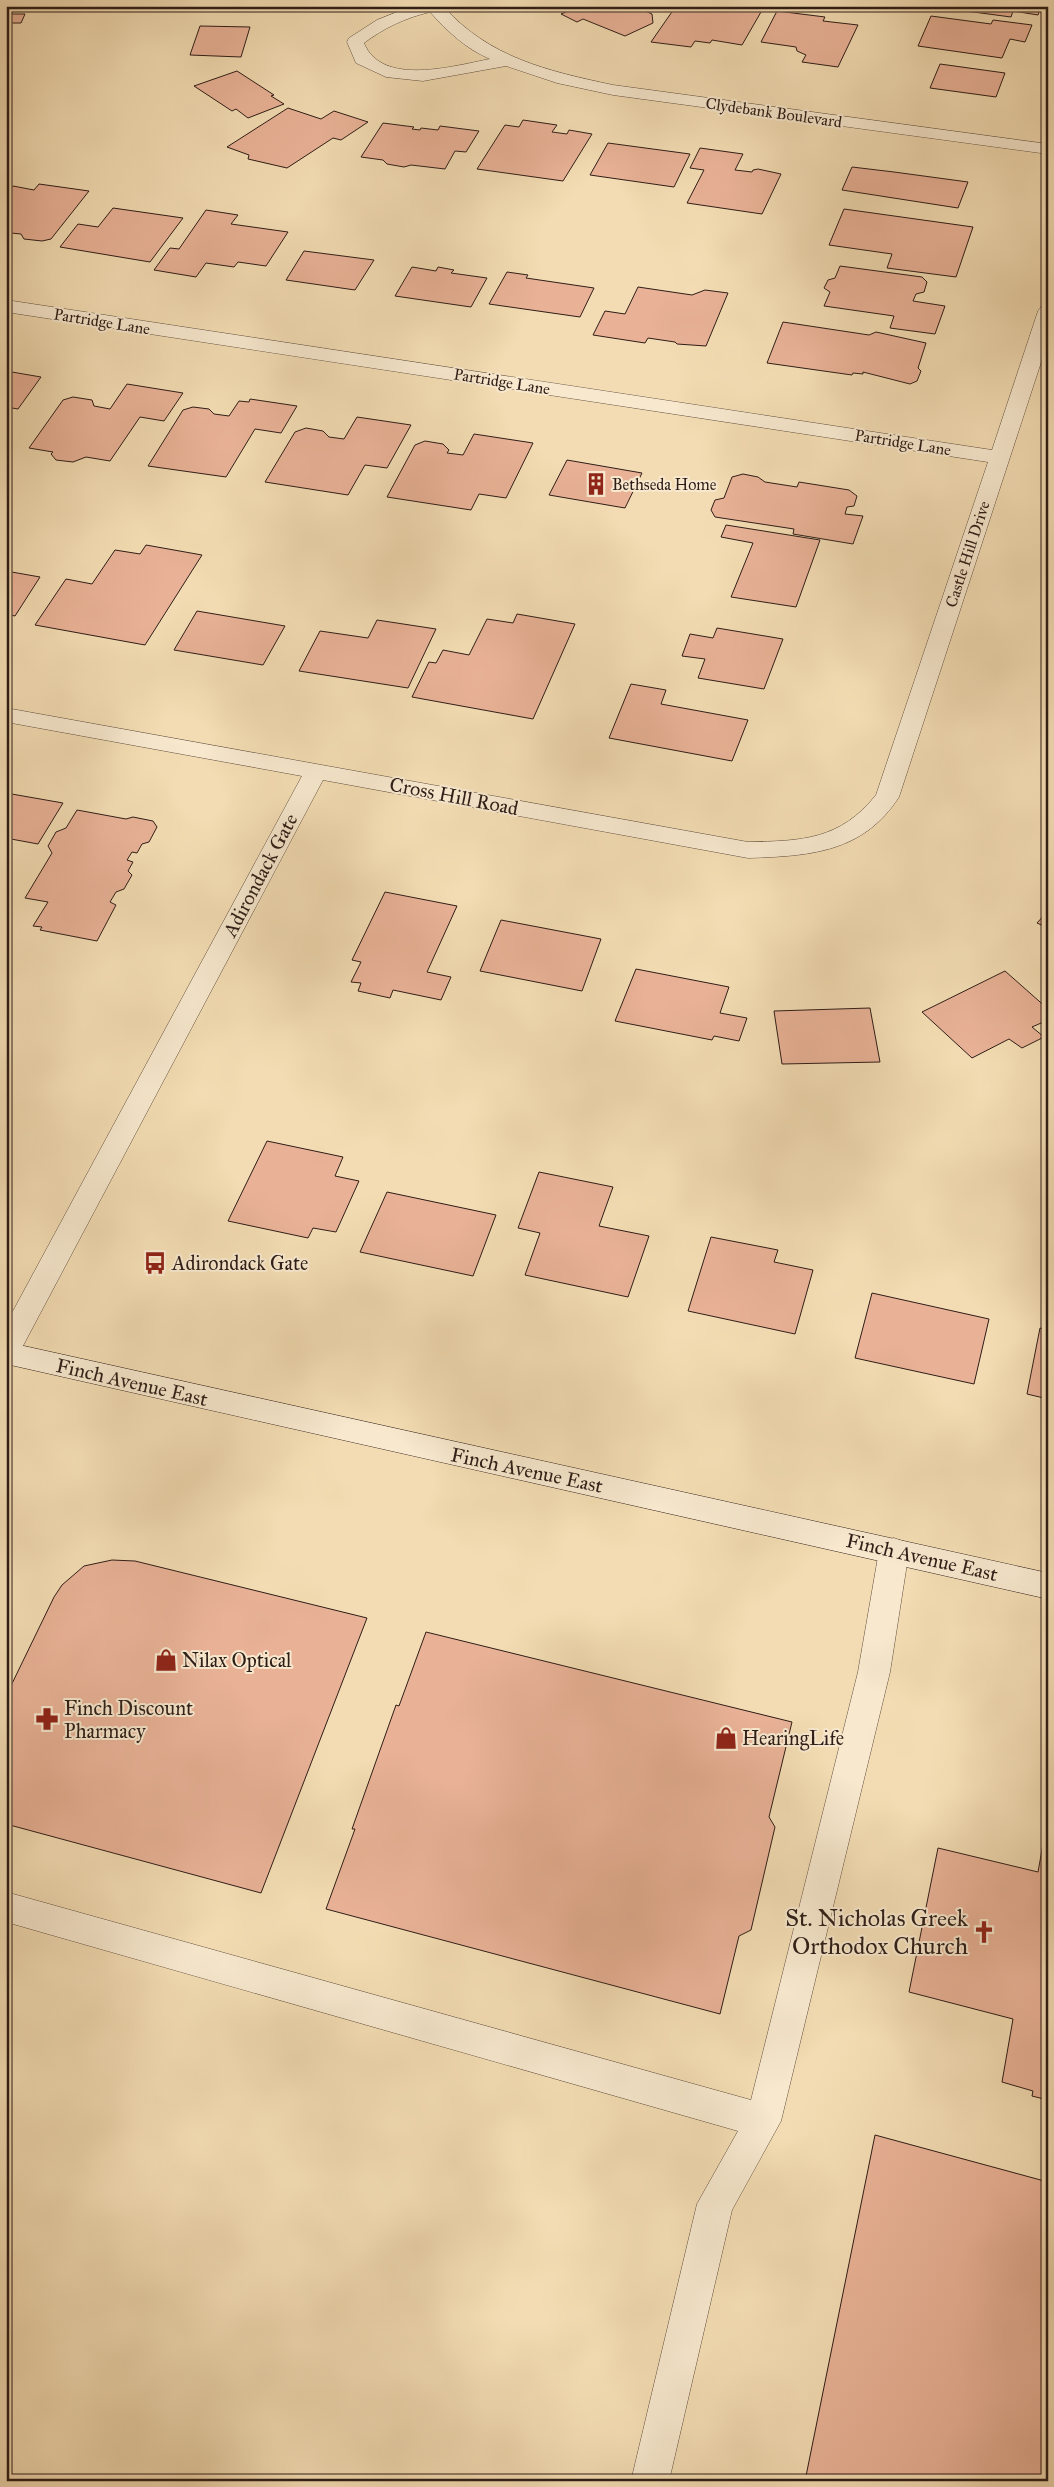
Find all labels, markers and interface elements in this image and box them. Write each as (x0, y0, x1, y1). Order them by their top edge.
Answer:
street label: Clydebank Boulevard (704, 94, 843, 131)
street label: Partridge Lane (52, 305, 152, 340)
street label: Partridge Lane (452, 365, 552, 400)
street label: Partridge Lane (853, 426, 953, 461)
building icon: Bethseda Home (583, 471, 609, 497)
place label: Bethseda Home (612, 475, 717, 494)
street label: Castle Hill Drive (941, 498, 994, 610)
street label: Cross Hill Road (388, 772, 520, 820)
street label: Adirondack Gate (217, 809, 303, 942)
bus stop icon: Adirondack Gate (142, 1250, 168, 1276)
place label: Adirondack Gate (171, 1251, 308, 1275)
street label: Finch Avenue East (54, 1353, 210, 1411)
street label: Finch Avenue East (449, 1442, 605, 1498)
street label: Finch Avenue East (844, 1528, 1000, 1586)
shop icon: Nilax Optical (153, 1647, 179, 1673)
place label: Nilax Optical (182, 1648, 292, 1672)
place label: Finch Discount Pharmacy (64, 1696, 193, 1743)
pharmacy icon: Finch Discount Pharmacy (34, 1706, 60, 1732)
shop icon: HearingLife (713, 1725, 739, 1751)
place label: HearingLife (742, 1726, 844, 1751)
place label: St. Nicholas Greek Orthodox Church (785, 1903, 969, 1961)
church icon: St. Nicholas Greek Orthodox Church (971, 1919, 997, 1945)

